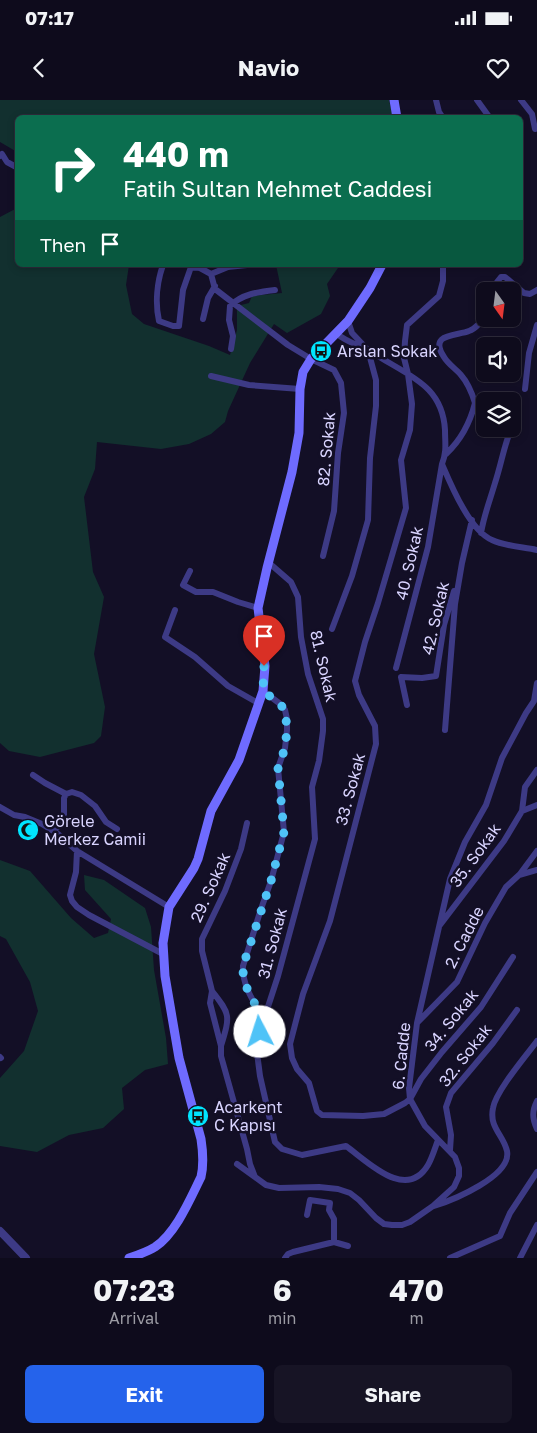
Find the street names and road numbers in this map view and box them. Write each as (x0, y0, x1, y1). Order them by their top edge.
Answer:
street label: 82. Sokak (313, 411, 339, 487)
street label: 40. Sokak (391, 524, 427, 602)
street label: 42. Sokak (417, 579, 453, 657)
street label: 81. Sokak (306, 628, 342, 704)
street label: 33. Sokak (331, 751, 369, 827)
street label: 35. Sokak (445, 819, 505, 891)
street label: 29. Sokak (186, 849, 234, 925)
street label: 2. Cadde (440, 903, 488, 971)
street label: 31. Sokak (253, 905, 291, 981)
street label: 34. Sokak (420, 985, 482, 1055)
street label: 32. Sokak (434, 1020, 496, 1090)
street label: 6. Cadde (388, 1021, 414, 1091)

